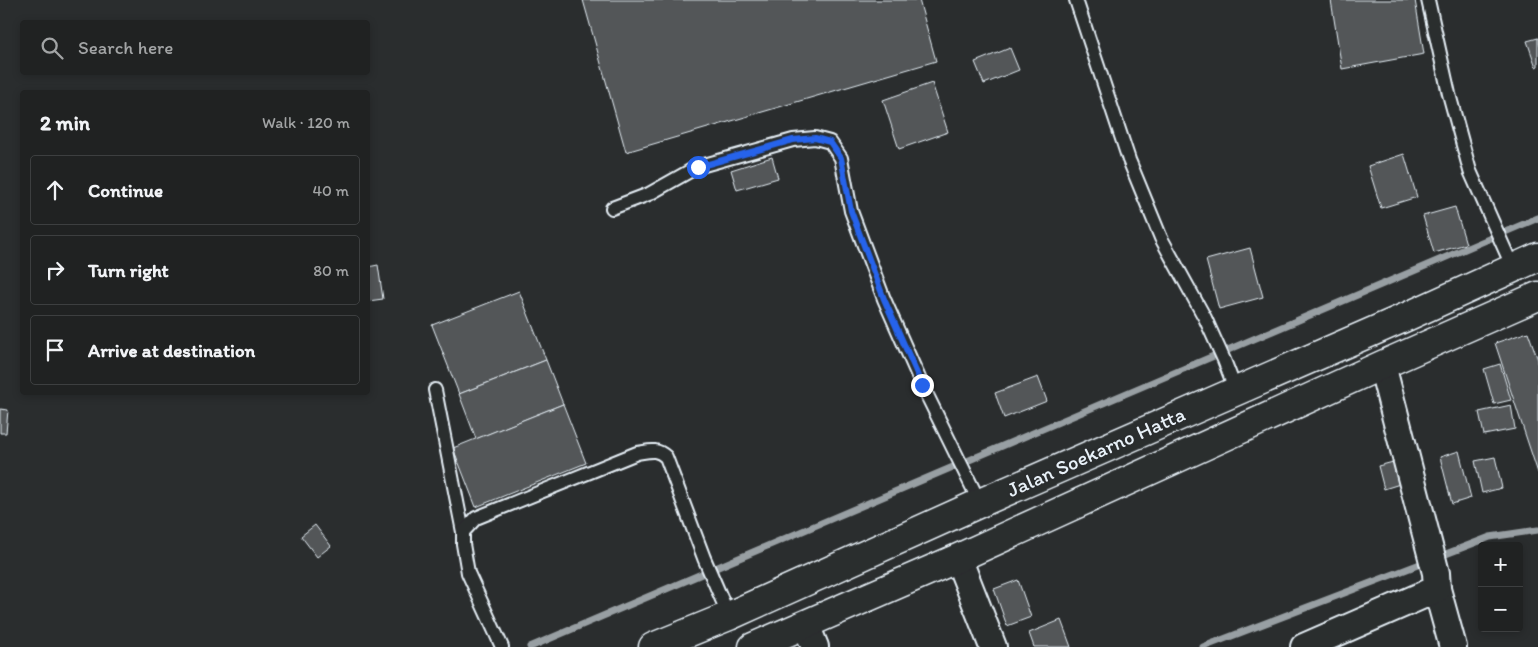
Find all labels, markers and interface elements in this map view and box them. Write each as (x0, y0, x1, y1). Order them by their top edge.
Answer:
search box (20, 20, 370, 75)
icon: search (38, 34, 66, 62)
text: Search here (78, 36, 173, 59)
text: 2 min (40, 110, 90, 135)
text: Walk · 120 m (262, 113, 350, 132)
route start (687, 156, 710, 179)
icon: ahead (41, 176, 69, 204)
text: Continue (88, 179, 163, 202)
text: 40 m (312, 181, 349, 200)
icon: right (41, 256, 69, 284)
text: Turn right (88, 259, 169, 282)
text: 80 m (313, 261, 349, 280)
icon: arrive (41, 336, 69, 364)
text: Arrive at destination (88, 339, 255, 362)
route end (911, 374, 934, 397)
street label: Jalan Soekarno Hatta (1003, 401, 1189, 502)
map controls (1478, 542, 1523, 632)
button: + (1478, 542, 1523, 587)
button: − (1478, 587, 1523, 632)

